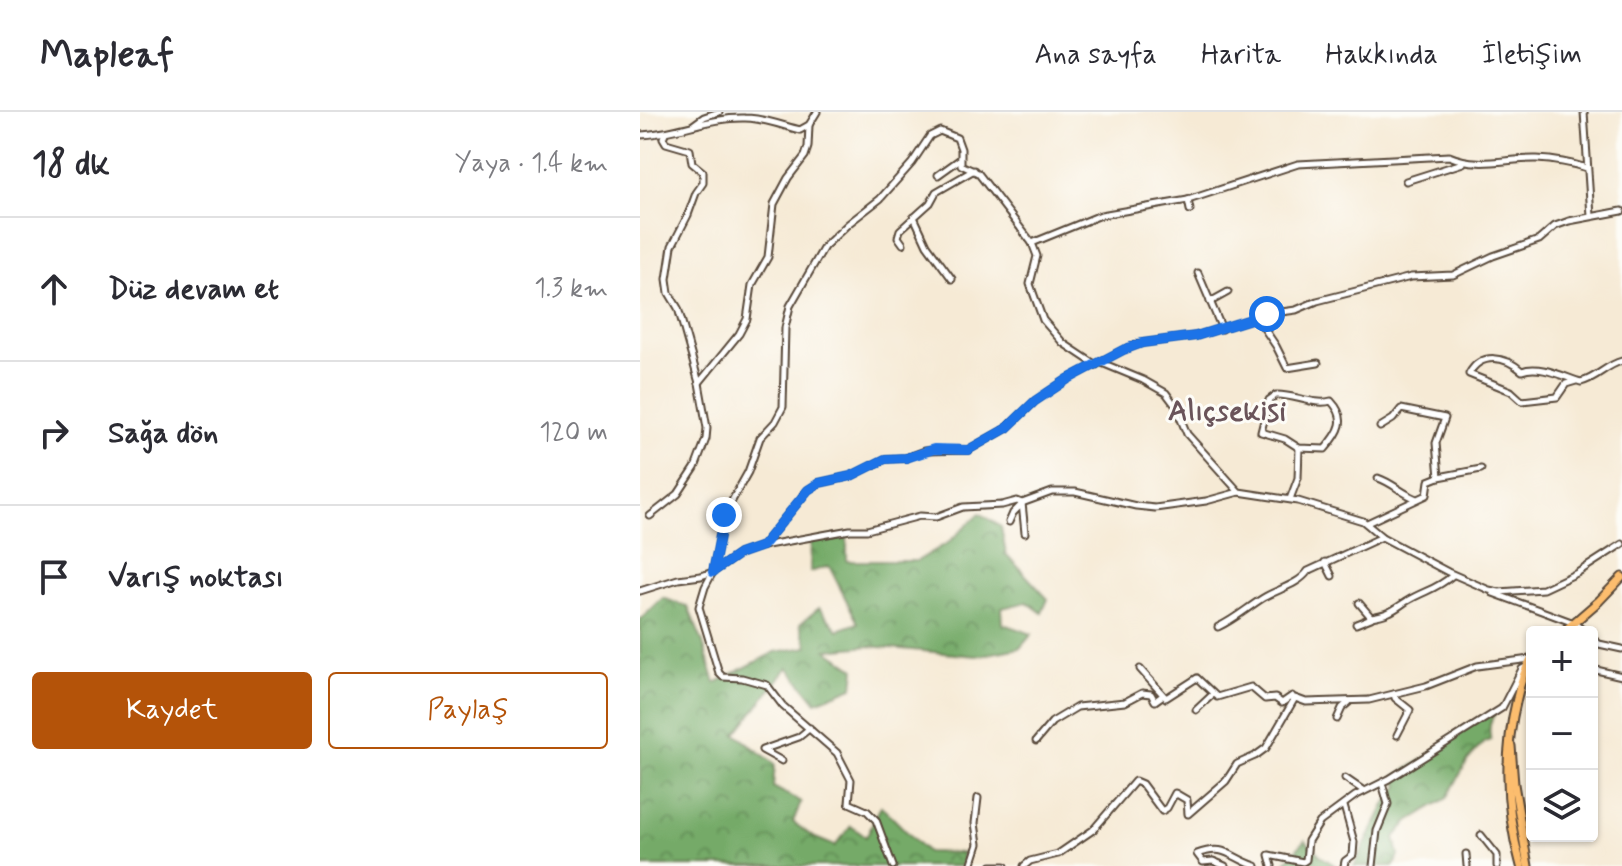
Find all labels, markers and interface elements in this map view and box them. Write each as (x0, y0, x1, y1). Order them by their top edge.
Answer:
text: Mapleaf (40, 31, 174, 80)
text: Ana sayfa (1035, 37, 1157, 74)
text: Harita (1201, 37, 1281, 74)
text: Hakkında (1325, 37, 1438, 74)
text: İletişim (1482, 37, 1582, 74)
text: 18 dk (32, 142, 110, 187)
text: Yaya · 1.4 km (455, 147, 608, 181)
icon: ahead (32, 267, 76, 311)
text: Düz devam et (108, 270, 279, 309)
text: 1.3 km (534, 272, 608, 306)
route start (1249, 296, 1285, 332)
district label: Alıçsekisi (1168, 392, 1286, 431)
icon: right (32, 411, 76, 455)
text: Sağa dön (108, 414, 218, 453)
text: 120 m (539, 416, 608, 450)
route end (706, 497, 742, 533)
icon: arrive (32, 555, 76, 599)
text: Varış noktası (108, 558, 284, 597)
map controls (1526, 626, 1598, 842)
button: + (1526, 626, 1598, 698)
button: Kaydet (32, 672, 312, 749)
button: Paylaş (328, 672, 608, 749)
button: − (1526, 698, 1598, 770)
button: layers (1526, 770, 1598, 842)

